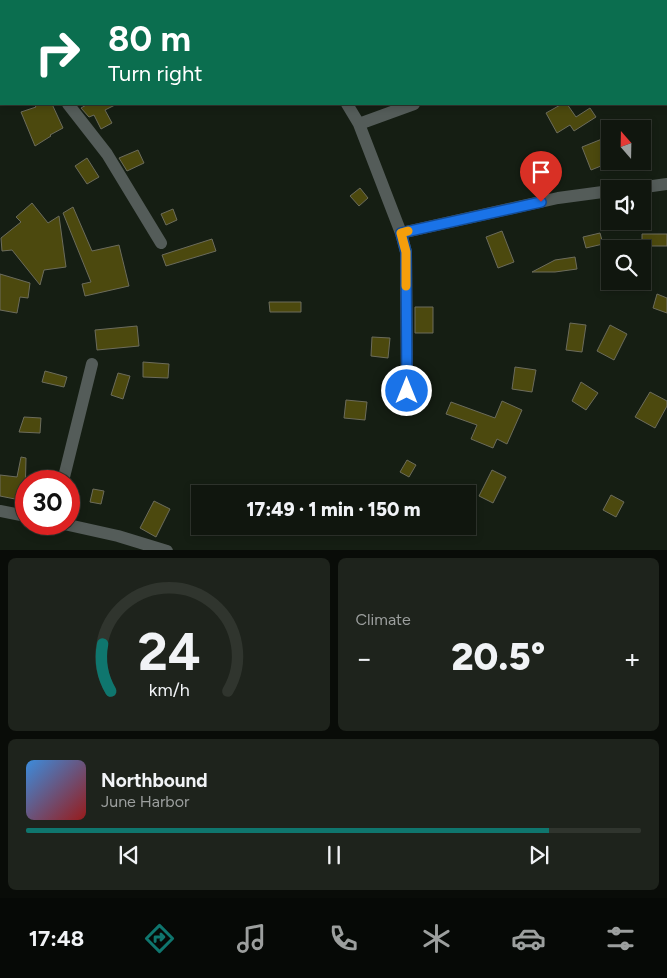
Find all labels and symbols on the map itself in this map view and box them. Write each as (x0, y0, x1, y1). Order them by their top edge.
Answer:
north arrow (601, 120, 651, 170)
pin (520, 151, 562, 202)
position arrow (380, 364, 432, 416)
speed limit sign: 30 (15, 470, 80, 535)

